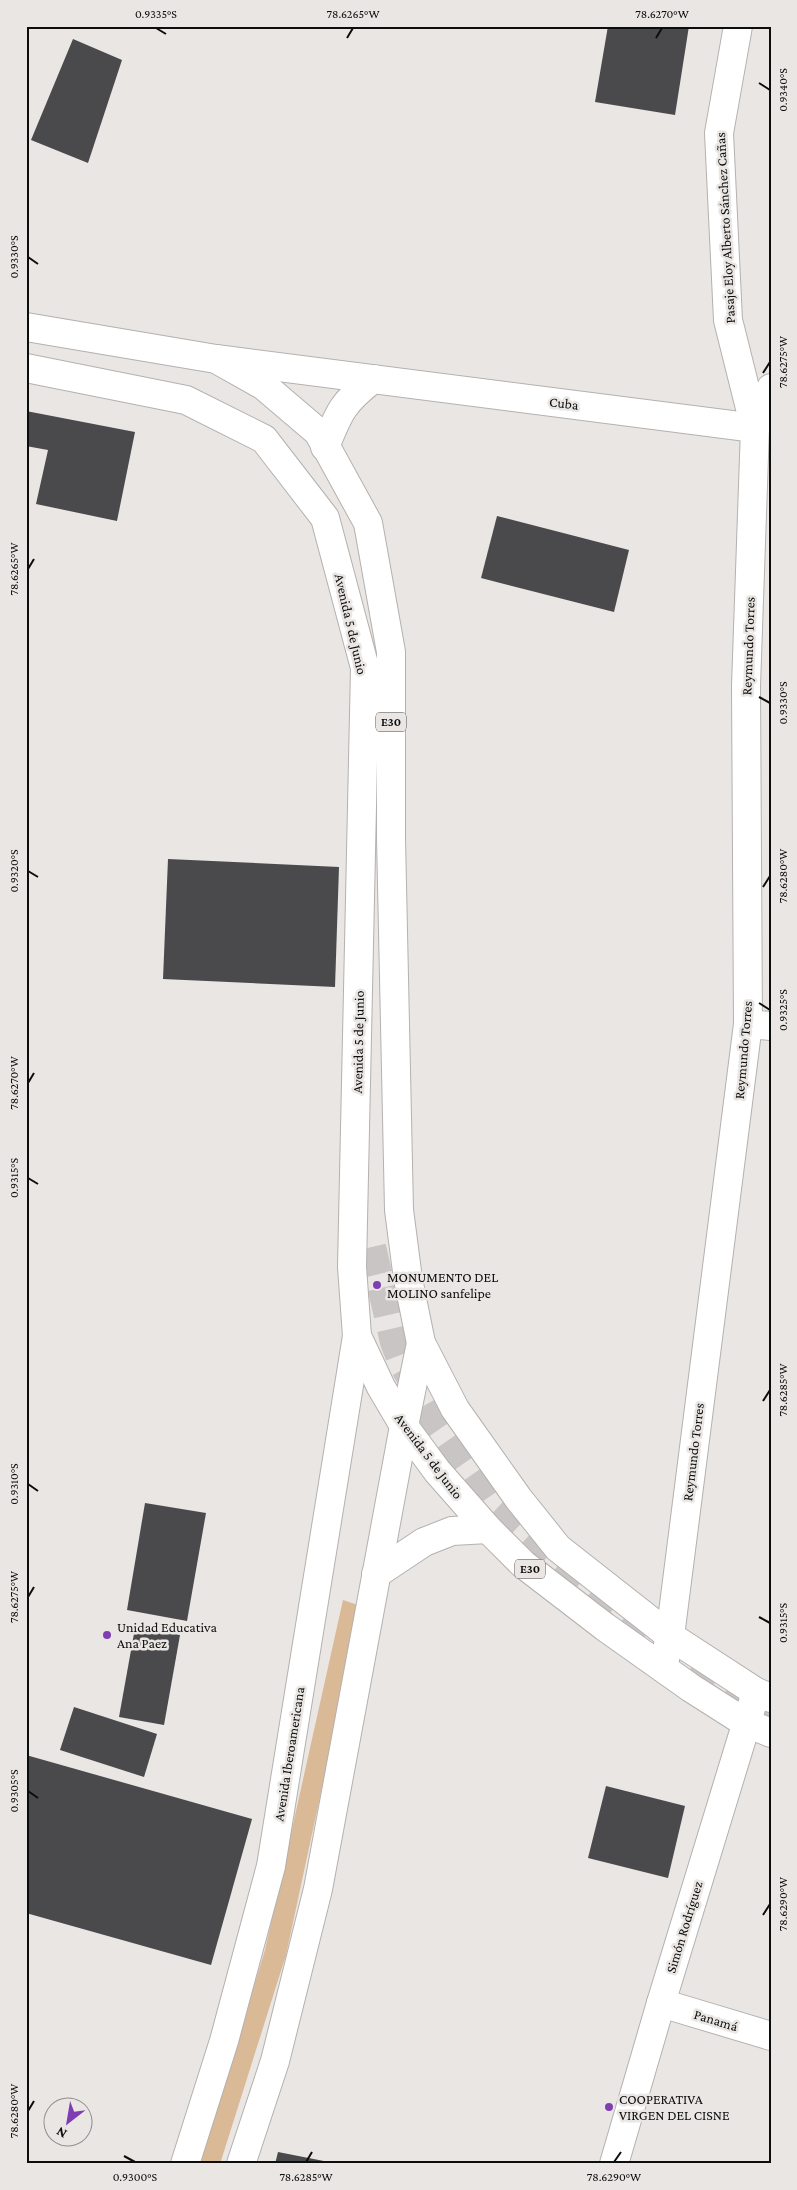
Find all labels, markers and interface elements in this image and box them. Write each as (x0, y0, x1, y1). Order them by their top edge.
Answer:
text: 0.9335°S (135, 7, 177, 21)
text: 78.6265°W (327, 7, 379, 21)
text: 78.6270°W (635, 7, 689, 21)
text: 0.9340°S (776, 68, 790, 112)
street label: Pasaje Eloy Alberto Sánchez Cañas (712, 132, 739, 324)
text: 0.9330°S (7, 235, 21, 279)
text: 78.6275°W (776, 336, 790, 388)
street label: Cuba (548, 393, 580, 413)
text: 78.6265°W (7, 543, 21, 595)
street label: Avenida 5 de Junio (332, 572, 370, 676)
street label: Reymundo Torres (738, 596, 758, 696)
text: 0.9330°S (776, 681, 790, 725)
road number: E30 (376, 712, 406, 732)
text: 0.9320°S (7, 849, 21, 893)
text: 78.6280°W (776, 849, 790, 903)
text: 0.9325°S (776, 989, 790, 1031)
street label: Avenida 5 de Junio (349, 990, 367, 1094)
street label: Reymundo Torres (731, 1000, 755, 1100)
text: 78.6270°W (7, 1056, 21, 1110)
text: 0.9315°S (7, 1158, 21, 1198)
place label: MONUMENTO DEL MOLINO sanfelipe (387, 1269, 498, 1301)
marker: MONUMENTO DEL MOLINO sanfelipe (371, 1279, 383, 1291)
text: 78.6285°W (776, 1363, 790, 1417)
street label: Reymundo Torres (679, 1402, 707, 1502)
street label: Avenida 5 de Junio (392, 1410, 466, 1502)
text: 0.9310°S (7, 1463, 21, 1505)
road number: E30 (515, 1560, 545, 1578)
text: 78.6275°W (7, 1571, 21, 1623)
text: 0.9315°S (776, 1603, 790, 1643)
place label: Unidad Educativa Ana Paez (117, 1619, 217, 1651)
marker: Unidad Educativa Ana Paez (101, 1629, 113, 1641)
street label: Avenida Iberoamericana (270, 1685, 308, 1822)
text: 0.9305°S (7, 1769, 21, 1813)
text: 78.6290°W (776, 1877, 790, 1931)
street label: Simón Rodríguez (662, 1879, 706, 1975)
street label: Panamá (692, 2006, 740, 2034)
text: 78.6280°W (7, 2084, 21, 2138)
place label: COOPERATIVA VIRGEN DEL CISNE (619, 2091, 730, 2123)
north arrow (42, 2098, 92, 2148)
marker: COOPERATIVA VIRGEN DEL CISNE (603, 2101, 615, 2113)
text: N (53, 2124, 70, 2142)
text: 0.9300°S (113, 2170, 158, 2184)
text: 78.6285°W (279, 2170, 333, 2184)
text: 78.6290°W (587, 2170, 641, 2184)

